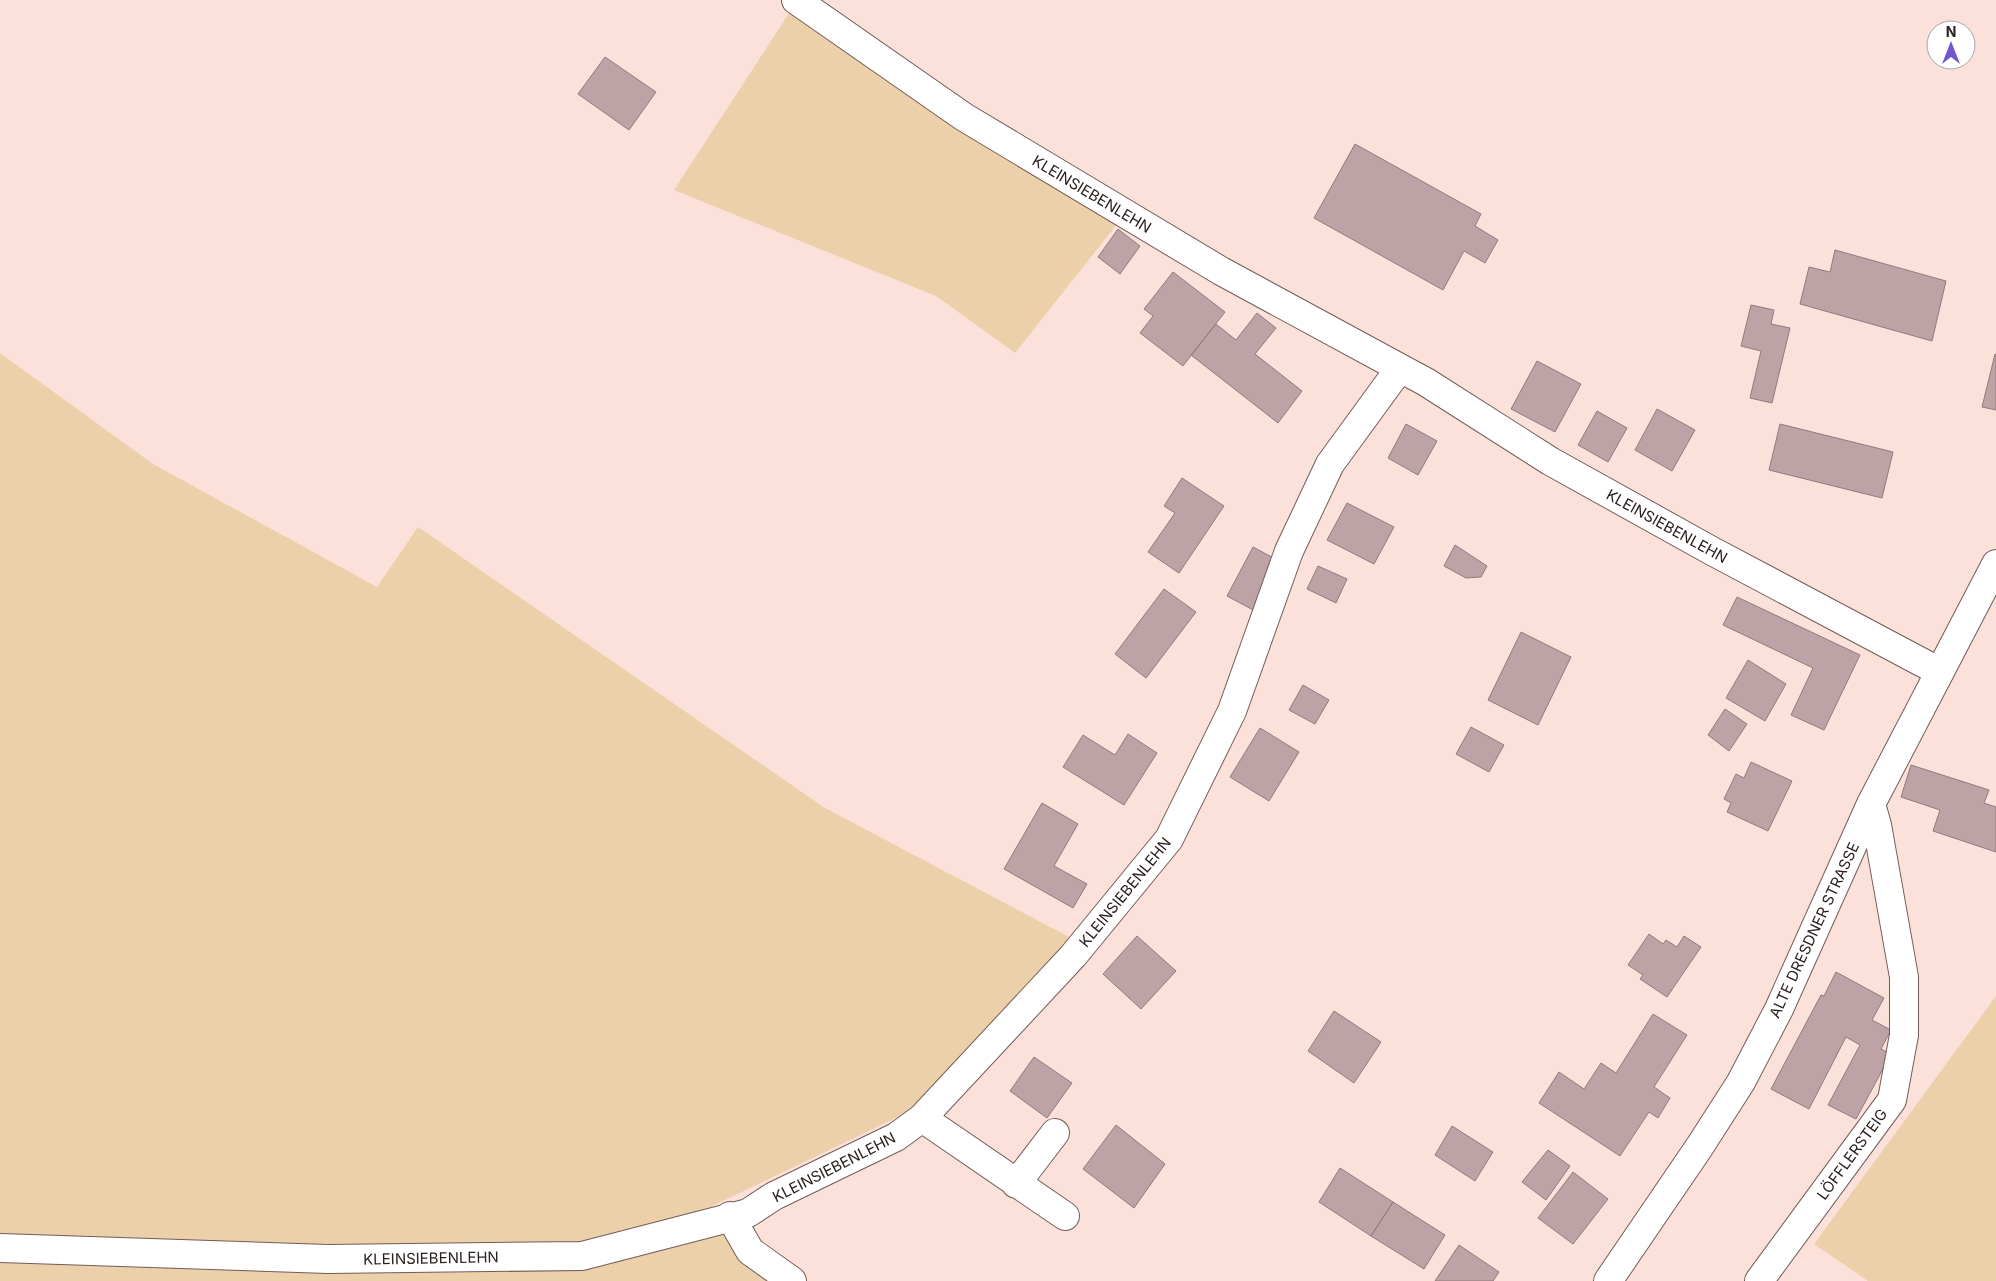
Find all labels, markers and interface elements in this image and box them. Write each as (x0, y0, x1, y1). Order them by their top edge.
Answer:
north arrow (1926, 20, 1976, 70)
text: N (1946, 23, 1956, 40)
street label: KLEINSIEBENLEHN (1029, 151, 1155, 237)
street label: KLEINSIEBENLEHN (1603, 485, 1731, 567)
street label: KLEINSIEBENLEHN (1075, 833, 1175, 951)
street label: ALTE DRESDNER STRASSE (1765, 839, 1863, 1021)
street label: LÖFFLERSTEIG (1813, 1105, 1891, 1203)
street label: KLEINSIEBENLEHN (769, 1128, 899, 1206)
street label: KLEINSIEBENLEHN (363, 1247, 499, 1269)

